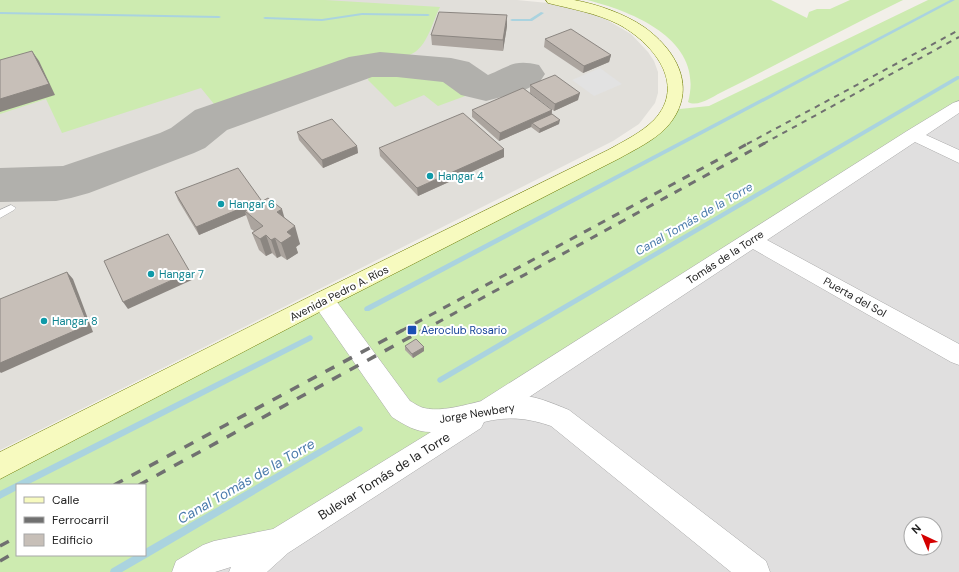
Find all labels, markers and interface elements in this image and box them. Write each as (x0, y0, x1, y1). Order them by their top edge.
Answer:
place label: Hangar 4 (438, 169, 484, 183)
marker: Hangar 4 (425, 171, 435, 181)
water label: Canal Tomás de la Torre (633, 179, 755, 259)
place label: Hangar 6 (229, 197, 275, 211)
marker: Hangar 6 (216, 199, 226, 209)
street label: Tomás de la Torre (684, 227, 766, 287)
street label: Avenida Pedro A. Ríos (287, 262, 391, 324)
place label: Hangar 7 (159, 267, 204, 281)
marker: Hangar 7 (146, 269, 156, 279)
street label: Puerta del Sol (821, 274, 889, 320)
place label: Hangar 8 (52, 314, 98, 328)
marker: Hangar 8 (39, 316, 49, 326)
place label: Aeroclub Rosario (421, 323, 507, 337)
marker: Aeroclub Rosario (406, 324, 418, 336)
street label: Jorge Newbery (438, 400, 516, 426)
street label: Bulevar Tomás de la Torre (315, 428, 453, 524)
water label: Canal Tomás de la Torre (174, 434, 318, 528)
legend (16, 484, 146, 556)
text: Calle (52, 492, 79, 508)
text: Ferrocarril (52, 512, 109, 528)
north arrow (903, 516, 943, 556)
text: N (908, 521, 924, 537)
text: Edificio (52, 532, 93, 548)

